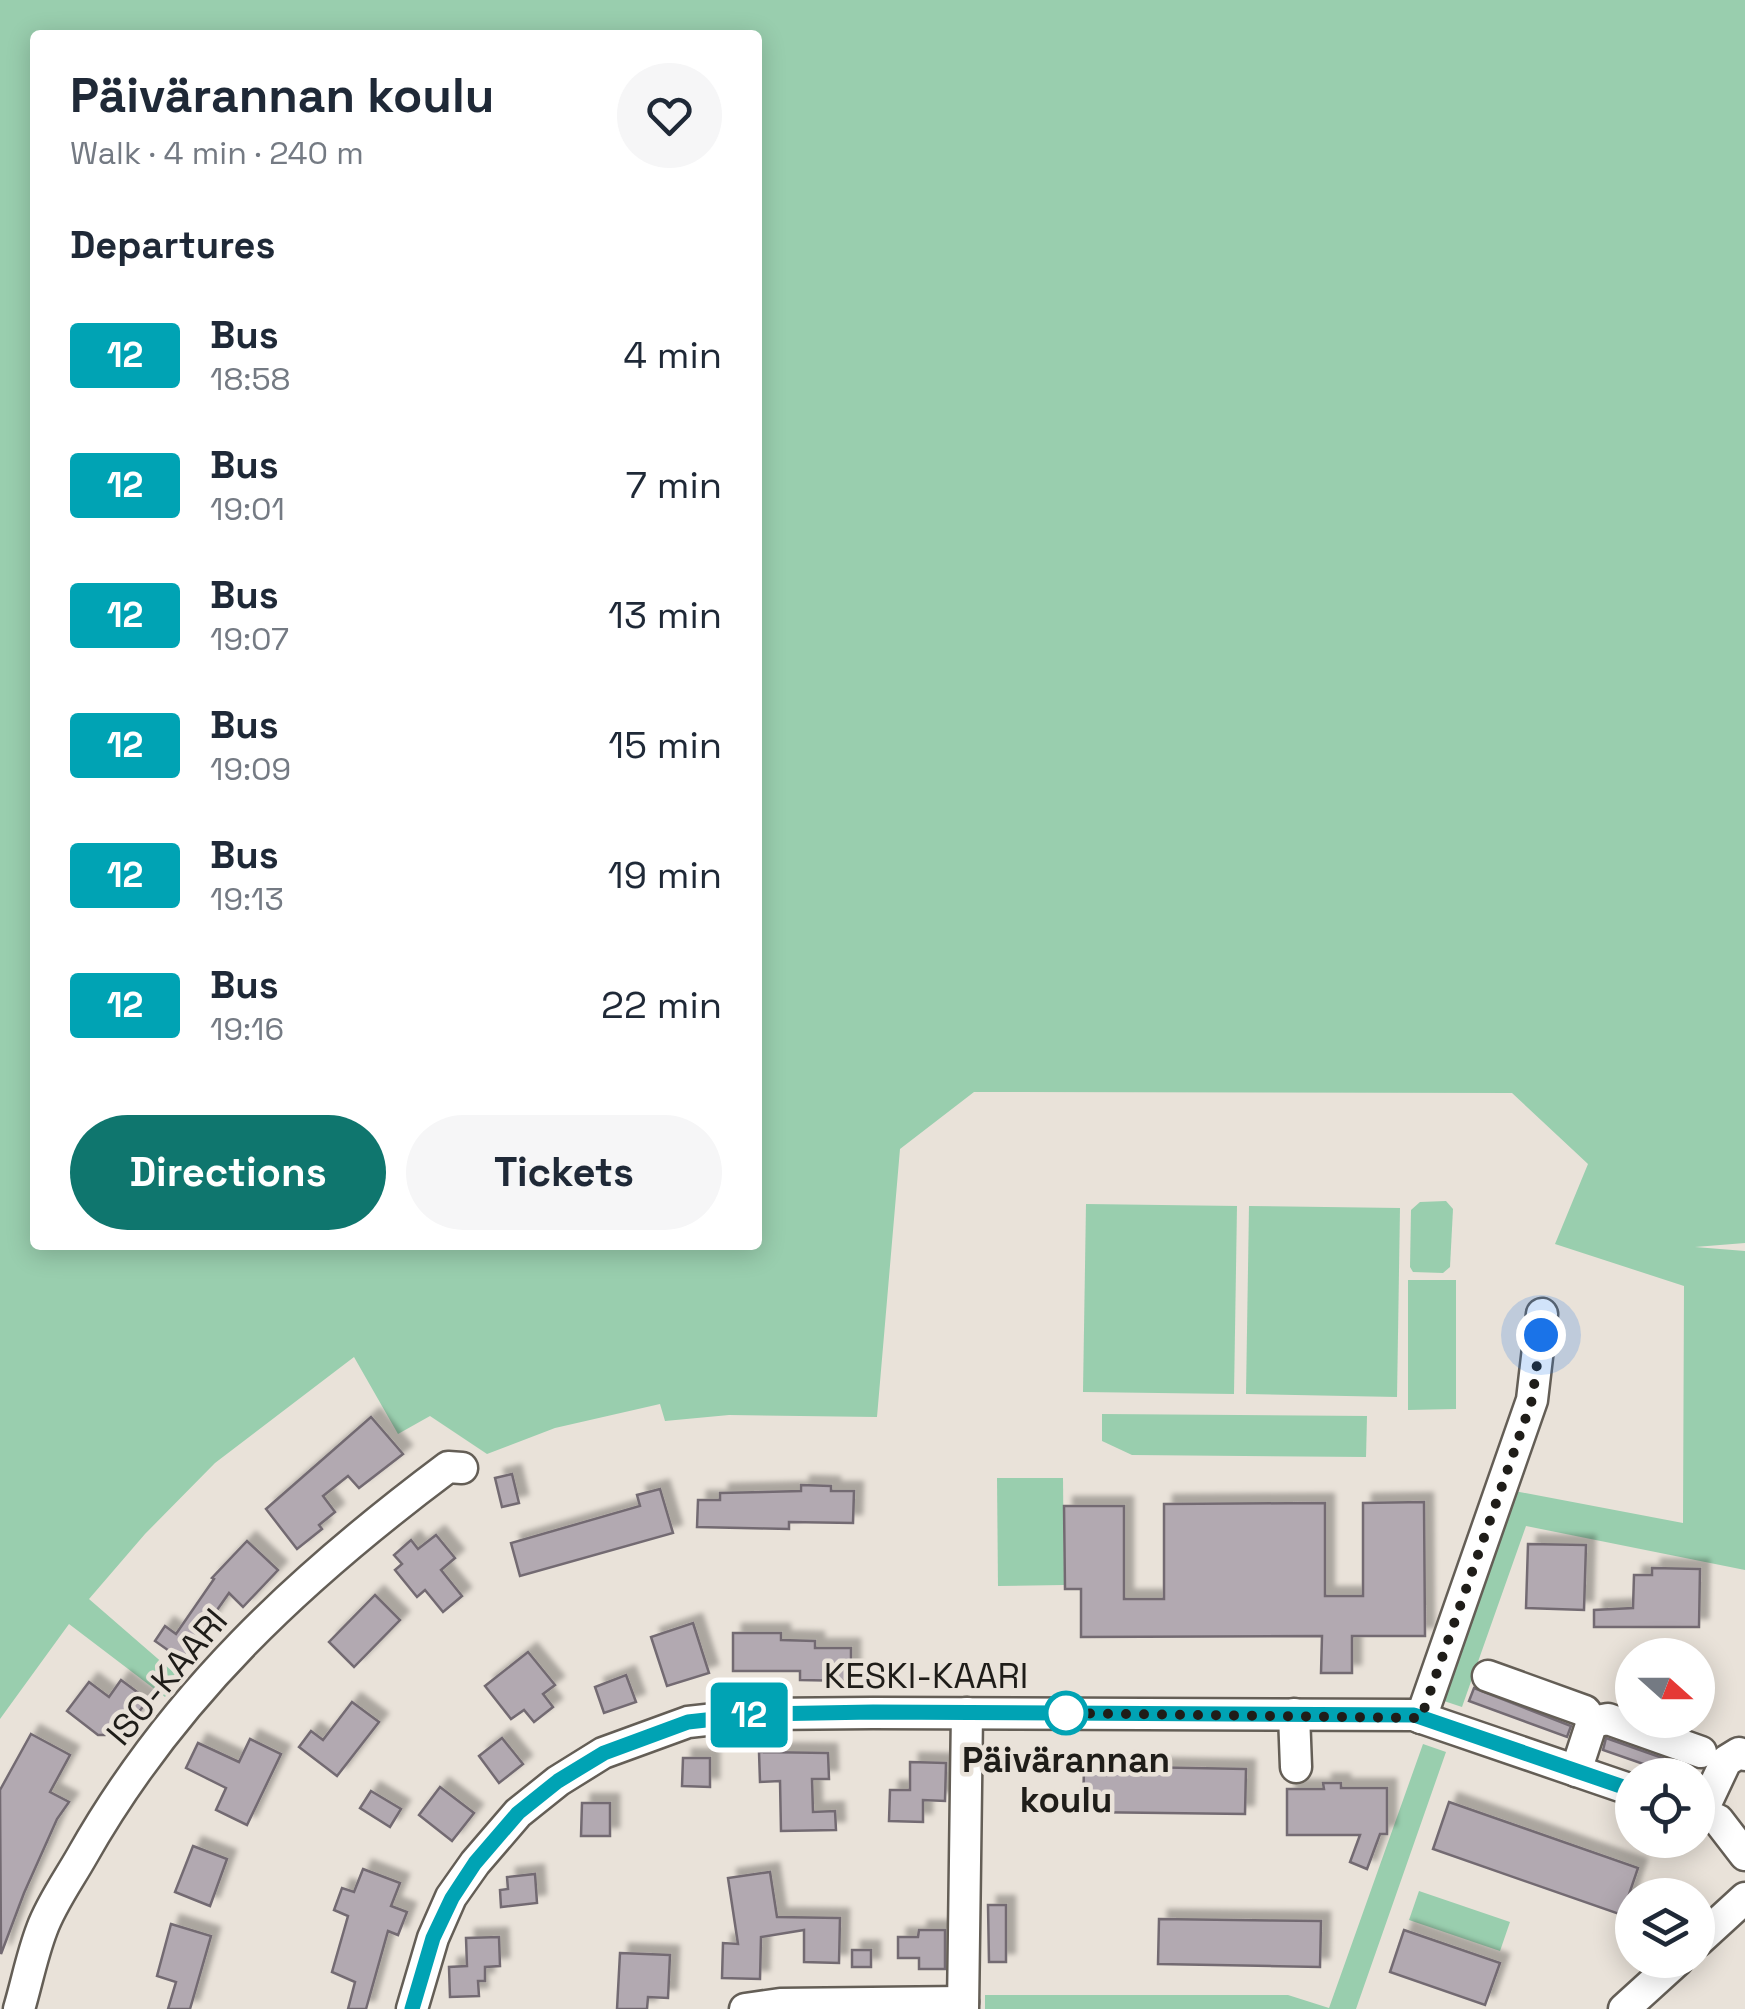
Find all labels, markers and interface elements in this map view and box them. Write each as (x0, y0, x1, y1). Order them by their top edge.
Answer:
button: heart (617, 63, 722, 168)
text: Päivärannan koulu (70, 65, 494, 126)
text: Walk · 4 min · 240 m (70, 133, 364, 173)
text: Departures (70, 221, 275, 269)
text: Bus (210, 311, 279, 359)
text: 4 min (623, 331, 722, 379)
text: 12 (107, 333, 143, 377)
text: 18:58 (210, 359, 291, 399)
text: Bus (210, 441, 279, 489)
text: 7 min (626, 461, 722, 509)
text: 12 (107, 463, 143, 507)
text: 19:01 (210, 489, 285, 529)
text: Bus (210, 571, 279, 619)
text: 13 min (608, 591, 722, 639)
text: 12 (107, 593, 143, 637)
text: 19:07 (210, 619, 289, 659)
text: Bus (210, 701, 279, 749)
text: 15 min (608, 721, 722, 769)
text: 12 (107, 723, 143, 767)
text: 19:09 (210, 749, 291, 789)
text: Bus (210, 831, 279, 879)
text: 19 min (608, 851, 722, 899)
text: 12 (107, 853, 143, 897)
text: 19:13 (210, 879, 284, 919)
text: Bus (210, 961, 279, 1009)
text: 22 min (601, 981, 722, 1029)
text: 12 (107, 983, 143, 1027)
text: 19:16 (210, 1009, 284, 1049)
button: Directions (70, 1115, 386, 1230)
button: Tickets (406, 1115, 722, 1230)
your location (1516, 1310, 1566, 1360)
street label: ISO-KAARI (97, 1599, 237, 1755)
north arrow (1615, 1638, 1715, 1738)
map controls (1615, 1638, 1715, 1978)
street label: KESKI-KAARI (824, 1654, 1028, 1698)
line badge: 12 (704, 1682, 794, 1748)
marker: Päivärannan koulu (1045, 1692, 1087, 1734)
text: 12 (731, 1693, 767, 1737)
place label: Päivärannan koulu (962, 1738, 1170, 1822)
button: locate (1615, 1758, 1715, 1858)
button: layers (1615, 1878, 1715, 1978)

